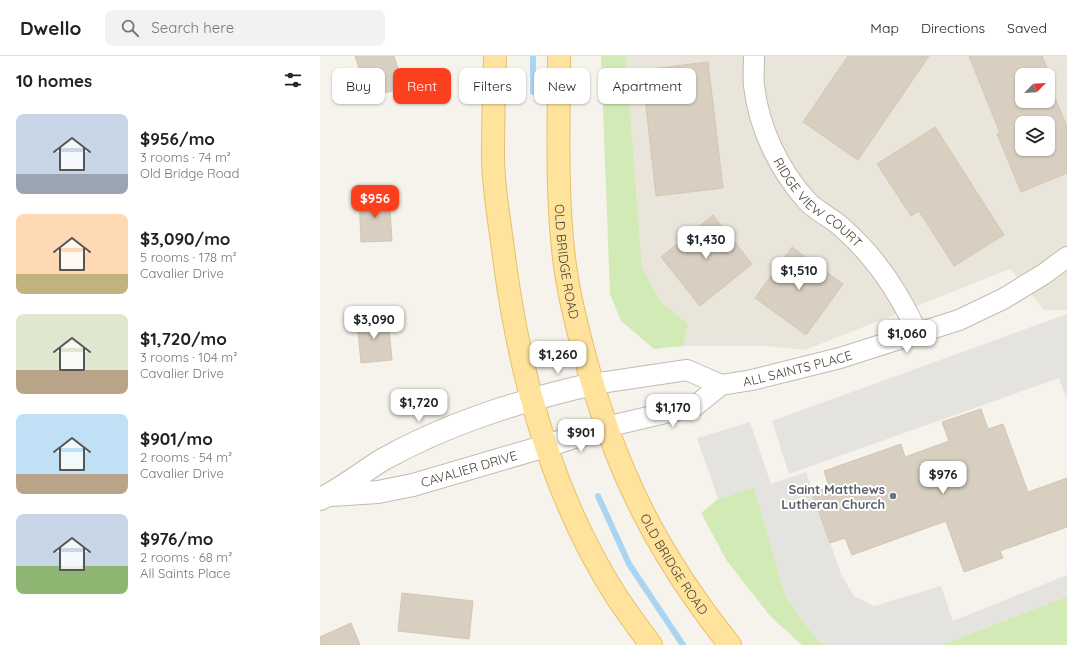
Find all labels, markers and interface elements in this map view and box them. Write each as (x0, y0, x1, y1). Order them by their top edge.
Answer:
search box (105, 10, 385, 46)
text: Dwello (20, 16, 81, 40)
icon: search (119, 17, 141, 39)
text: Search here (151, 18, 234, 37)
text: Map (870, 19, 899, 37)
text: Directions (921, 19, 985, 37)
text: Saved (1007, 19, 1047, 37)
chip: Buy (332, 68, 385, 104)
chip: Rent (393, 68, 451, 104)
chip: Filters (459, 68, 526, 104)
chip: New (534, 68, 590, 104)
chip: Apartment (598, 68, 696, 104)
north arrow (1015, 68, 1055, 108)
map controls (1015, 68, 1055, 156)
icon: filters (282, 69, 304, 91)
text: 10 homes (16, 70, 92, 91)
button: layers (1015, 116, 1055, 156)
text: $956/mo (140, 128, 215, 149)
icon: home (48, 130, 96, 178)
text: 3 rooms · 74 m² (140, 149, 231, 165)
street label: RIDGE VIEW COURT (770, 155, 866, 250)
text: Old Bridge Road (140, 165, 239, 181)
pin: $956 (351, 185, 399, 219)
text: $956 (360, 190, 390, 206)
street label: OLD BRIDGE ROAD (552, 204, 583, 320)
pin: $1,430 (673, 226, 739, 260)
text: $3,090/mo (140, 228, 230, 249)
icon: home (48, 230, 96, 278)
text: $1,430 (686, 231, 726, 247)
text: 5 rooms · 178 m² (140, 249, 237, 265)
pin: $1,510 (766, 257, 832, 291)
text: $1,510 (781, 262, 817, 278)
text: Cavalier Drive (140, 265, 224, 281)
pin: $3,090 (341, 306, 407, 340)
text: $3,090 (353, 311, 395, 327)
pin: $1,060 (874, 320, 940, 354)
text: $1,060 (887, 325, 927, 341)
text: $1,720/mo (140, 328, 227, 349)
icon: home (48, 330, 96, 378)
pin: $1,260 (525, 341, 591, 375)
text: $1,260 (539, 346, 577, 362)
street label: ALL SAINTS PLACE (742, 347, 854, 389)
text: 3 rooms · 104 m² (140, 349, 237, 365)
text: Cavalier Drive (140, 365, 224, 381)
pin: $1,720 (386, 389, 452, 423)
text: $1,720 (400, 394, 438, 410)
pin: $1,170 (640, 394, 706, 428)
text: $1,170 (655, 399, 691, 415)
pin: $901 (557, 419, 605, 453)
text: $901 (567, 424, 595, 440)
text: $901/mo (140, 428, 213, 449)
icon: home (48, 430, 96, 478)
street label: CAVALIER DRIVE (419, 447, 519, 490)
text: 2 rooms · 54 m² (140, 449, 232, 465)
pin: $976 (919, 461, 967, 495)
text: Cavalier Drive (140, 465, 224, 481)
text: $976 (929, 466, 957, 482)
place label: Saint Matthews Lutheran Church (781, 481, 885, 512)
marker: Saint Matthews Lutheran Church (888, 491, 898, 501)
street label: OLD BRIDGE ROAD (637, 511, 712, 618)
text: $976/mo (140, 528, 213, 549)
icon: home (48, 530, 96, 578)
text: 2 rooms · 68 m² (140, 549, 232, 565)
text: All Saints Place (140, 565, 230, 581)

